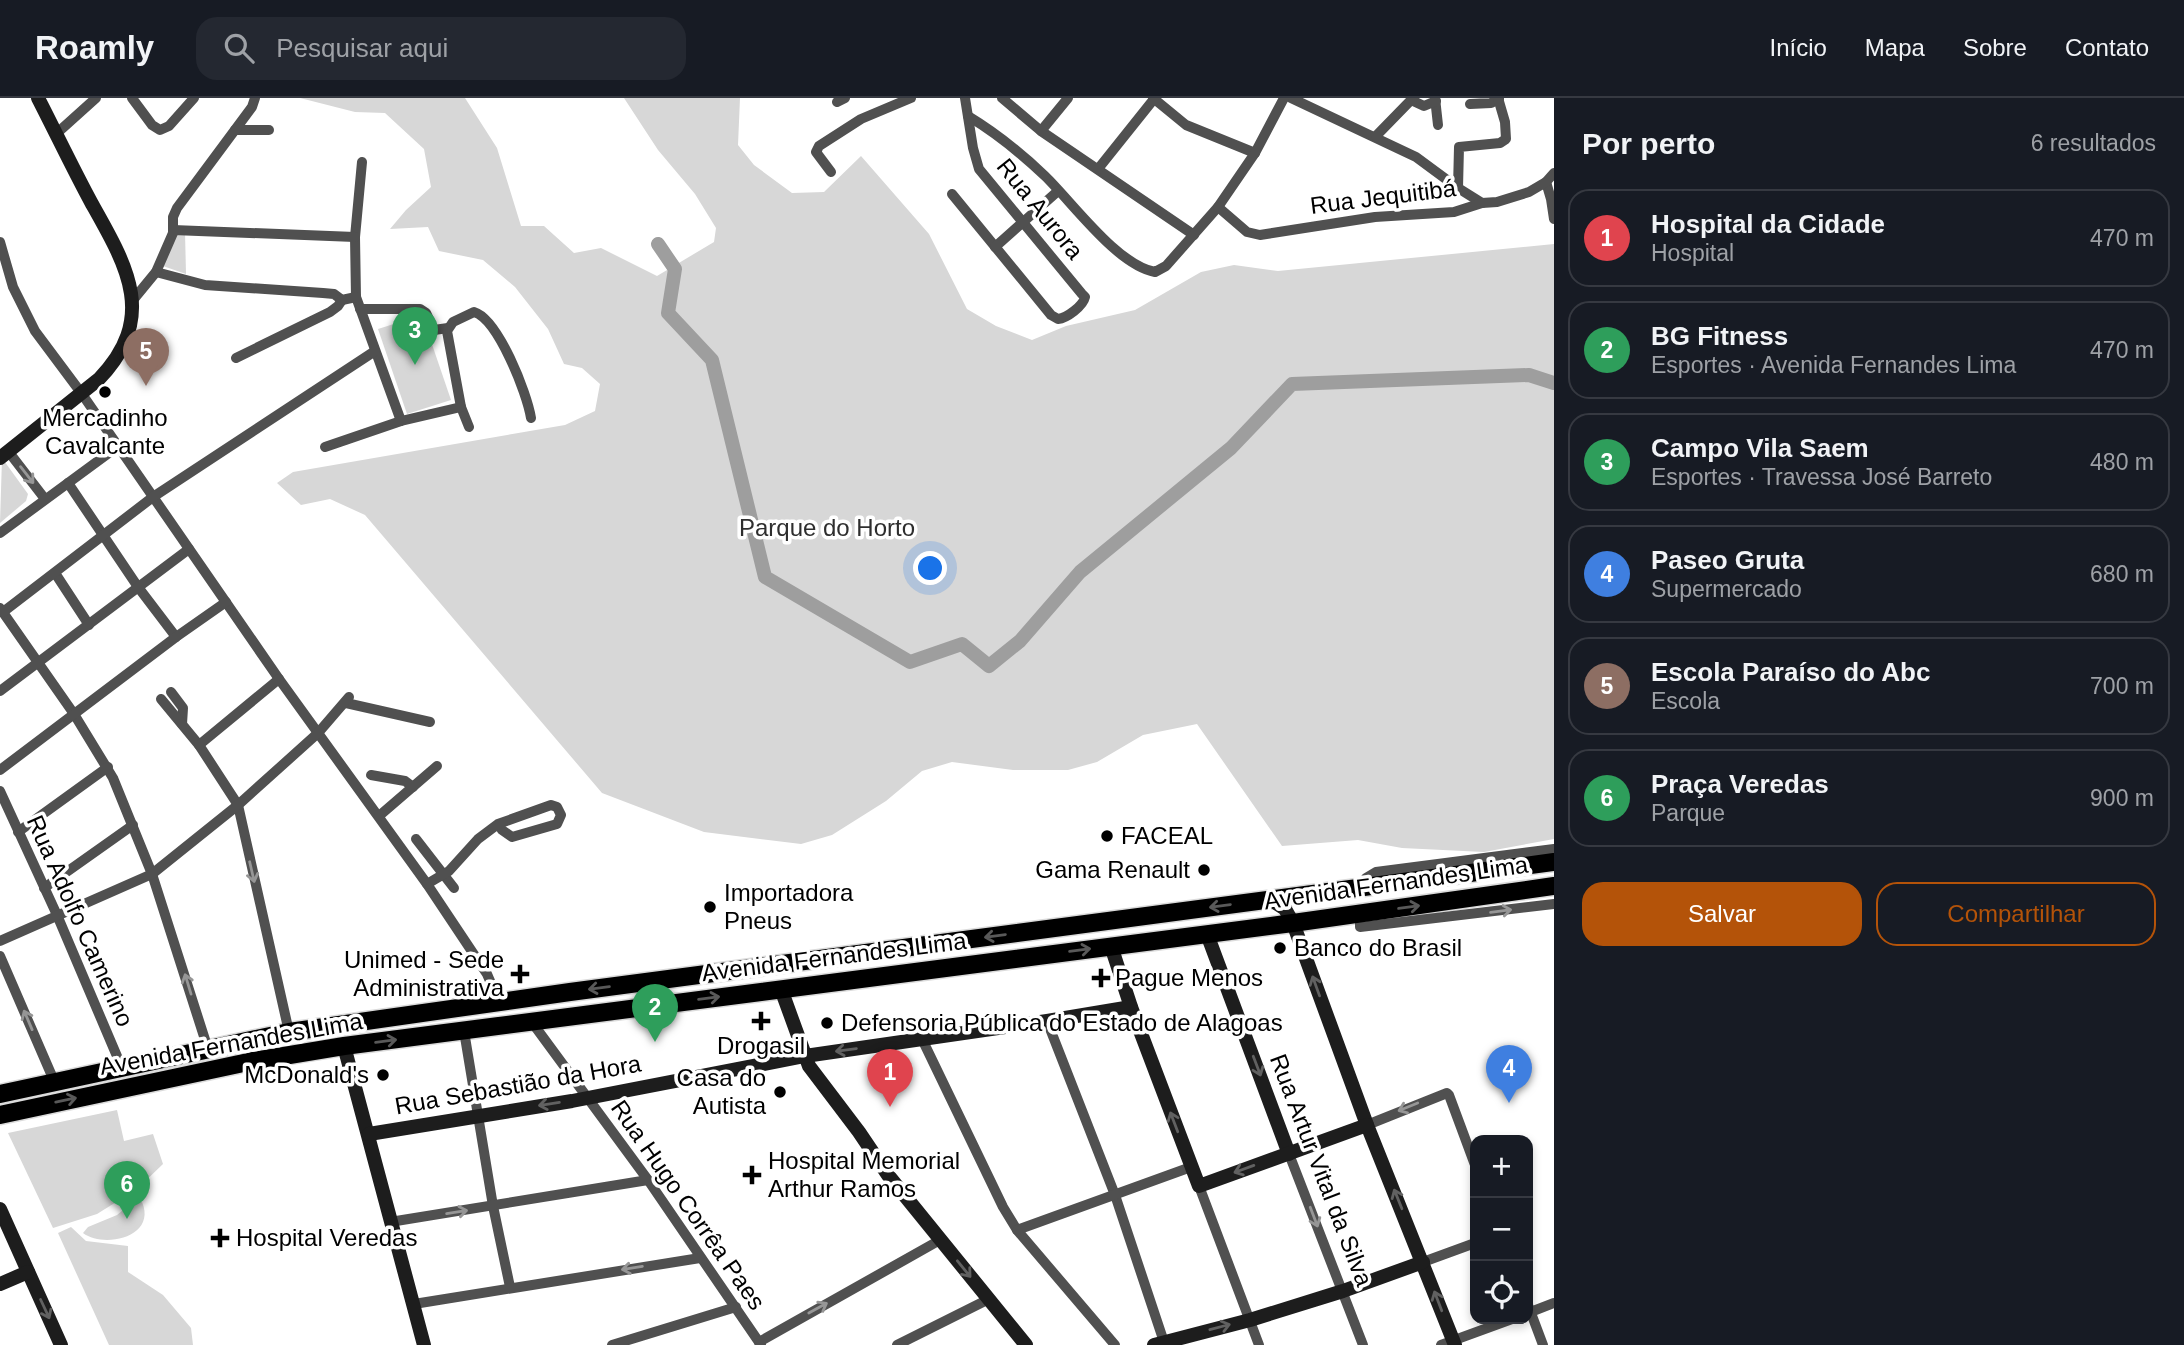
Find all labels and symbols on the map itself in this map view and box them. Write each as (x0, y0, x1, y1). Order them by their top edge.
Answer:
street label: Rua Aurora (992, 153, 1089, 265)
street label: Rua Jequitibá (1308, 174, 1458, 219)
pin: 3 (392, 307, 438, 365)
pin: 5 (123, 328, 169, 386)
marker: Mercadinho Cavalcante (97, 384, 113, 400)
place label: Mercadinho Cavalcante (42, 404, 168, 459)
one-way arrow (19, 466, 34, 484)
park label: Parque do Horto (739, 514, 915, 541)
your location (913, 551, 947, 585)
street label: Rua Adolfo Camerino (22, 811, 139, 1030)
place label: FACEAL (1121, 822, 1213, 849)
marker: FACEAL (1099, 828, 1115, 844)
street label: Avenida Fernandes Lima (1262, 851, 1530, 914)
place label: Gama Renault (1035, 856, 1190, 883)
one-way arrow (246, 860, 260, 883)
marker: Gama Renault (1196, 862, 1212, 878)
place label: Importadora Pneus (724, 879, 854, 934)
marker: Importadora Pneus (702, 899, 718, 915)
one-way arrow (1209, 900, 1232, 913)
one-way arrow (1397, 900, 1420, 913)
one-way arrow (1489, 904, 1512, 917)
street label: Avenida Fernandes Lima (700, 927, 968, 986)
one-way arrow (984, 930, 1007, 943)
place label: Banco do Brasil (1294, 934, 1462, 961)
marker: Banco do Brasil (1272, 940, 1288, 956)
one-way arrow (1069, 943, 1091, 956)
place label: Unimed - Sede Administrativa (344, 946, 505, 1001)
marker: Unimed - Sede Administrativa (510, 964, 530, 984)
place label: Pague Menos (1115, 964, 1263, 991)
marker: Pague Menos (1093, 970, 1109, 986)
one-way arrow (181, 973, 193, 995)
one-way arrow (1309, 976, 1322, 998)
one-way arrow (588, 981, 611, 994)
pin: 2 (632, 984, 678, 1042)
one-way arrow (697, 992, 720, 1005)
street label: Avenida Fernandes Lima (97, 1007, 365, 1080)
place label: Defensoria Pública do Estado de Alagoas (841, 1009, 1283, 1036)
one-way arrow (20, 1010, 33, 1031)
marker: Drogasil (753, 1013, 769, 1029)
marker: Defensoria Pública do Estado de Alagoas (819, 1015, 835, 1031)
place label: Drogasil (717, 1032, 805, 1059)
one-way arrow (375, 1034, 397, 1047)
one-way arrow (835, 1044, 857, 1057)
pin: 4 (1486, 1045, 1532, 1103)
street label: Rua Sebastião da Hora (393, 1049, 644, 1119)
pin: 1 (867, 1049, 913, 1107)
street label: Rua Artur Vital da Silva (1265, 1050, 1378, 1290)
one-way arrow (1251, 1055, 1264, 1077)
place label: McDonald's (244, 1061, 369, 1088)
place label: Casa do Autista (677, 1064, 767, 1119)
marker: McDonald's (375, 1067, 391, 1083)
marker: Casa do Autista (772, 1084, 788, 1100)
one-way arrow (54, 1092, 77, 1106)
street label: Rua Hugo Corrêa Paes (606, 1095, 771, 1315)
one-way arrow (539, 1098, 561, 1111)
one-way arrow (1398, 1102, 1420, 1115)
one-way arrow (1167, 1112, 1179, 1134)
place label: Hospital Memorial Arthur Ramos (768, 1147, 960, 1202)
pin: 6 (104, 1161, 150, 1219)
one-way arrow (1233, 1164, 1255, 1176)
marker: Hospital Memorial Arthur Ramos (742, 1165, 762, 1185)
one-way arrow (1390, 1188, 1403, 1210)
one-way arrow (445, 1205, 468, 1218)
one-way arrow (1309, 1206, 1322, 1228)
place label: Hospital Veredas (236, 1224, 417, 1251)
marker: Hospital Veredas (210, 1228, 230, 1248)
one-way arrow (956, 1260, 972, 1278)
one-way arrow (621, 1262, 644, 1275)
one-way arrow (1431, 1290, 1444, 1312)
one-way arrow (39, 1298, 52, 1319)
one-way arrow (807, 1301, 828, 1314)
one-way arrow (1208, 1320, 1231, 1333)

